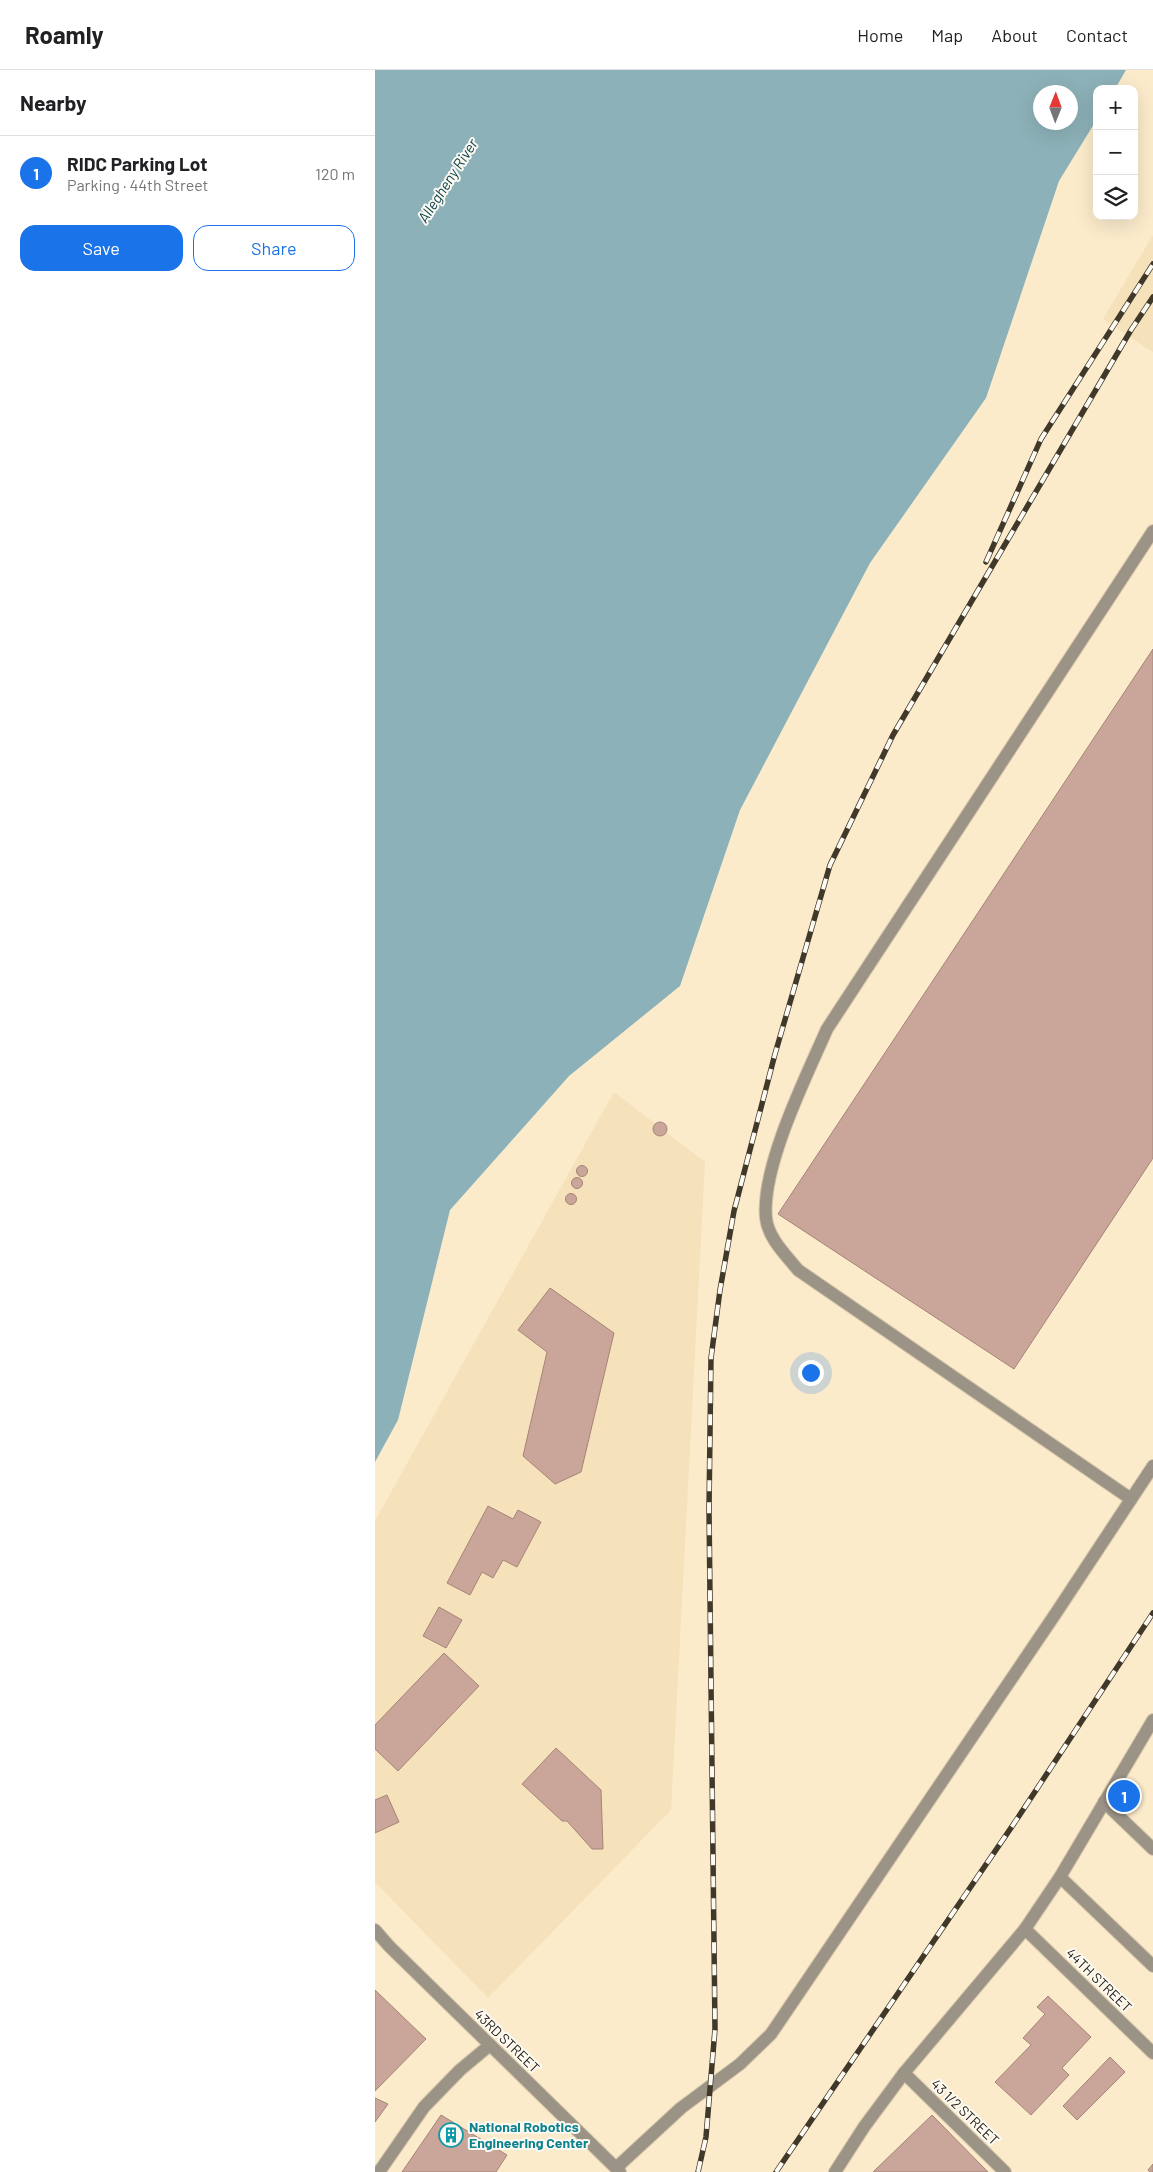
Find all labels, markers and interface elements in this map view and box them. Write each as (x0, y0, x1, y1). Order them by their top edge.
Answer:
text: Roamly (25, 20, 104, 49)
text: Home (857, 24, 903, 46)
text: Map (931, 24, 963, 46)
text: About (991, 24, 1038, 46)
text: Contact (1066, 24, 1128, 46)
north arrow (1033, 85, 1078, 130)
map controls (1093, 85, 1138, 220)
button: + (1093, 85, 1138, 130)
text: Nearby (20, 90, 86, 115)
button: − (1093, 130, 1138, 175)
water label: Allegheny River (413, 135, 481, 226)
text: RIDC Parking Lot (67, 152, 207, 175)
text: 1 (33, 164, 39, 183)
text: 120 m (315, 164, 355, 183)
text: Parking · 44th Street (67, 175, 208, 194)
button: layers (1093, 175, 1138, 220)
button: Save (20, 225, 183, 271)
button: Share (193, 225, 355, 271)
your location (798, 1360, 824, 1386)
pin: 1 (1108, 1777, 1140, 1815)
street label: 44TH STREET (1063, 1944, 1136, 2015)
street label: 43RD STREET (471, 2005, 544, 2076)
street label: 43 1/2 STREET (928, 2075, 1003, 2148)
place label: National Robotics Engineering Center (469, 2118, 589, 2151)
building icon: National Robotics Engineering Center (438, 2122, 464, 2148)

